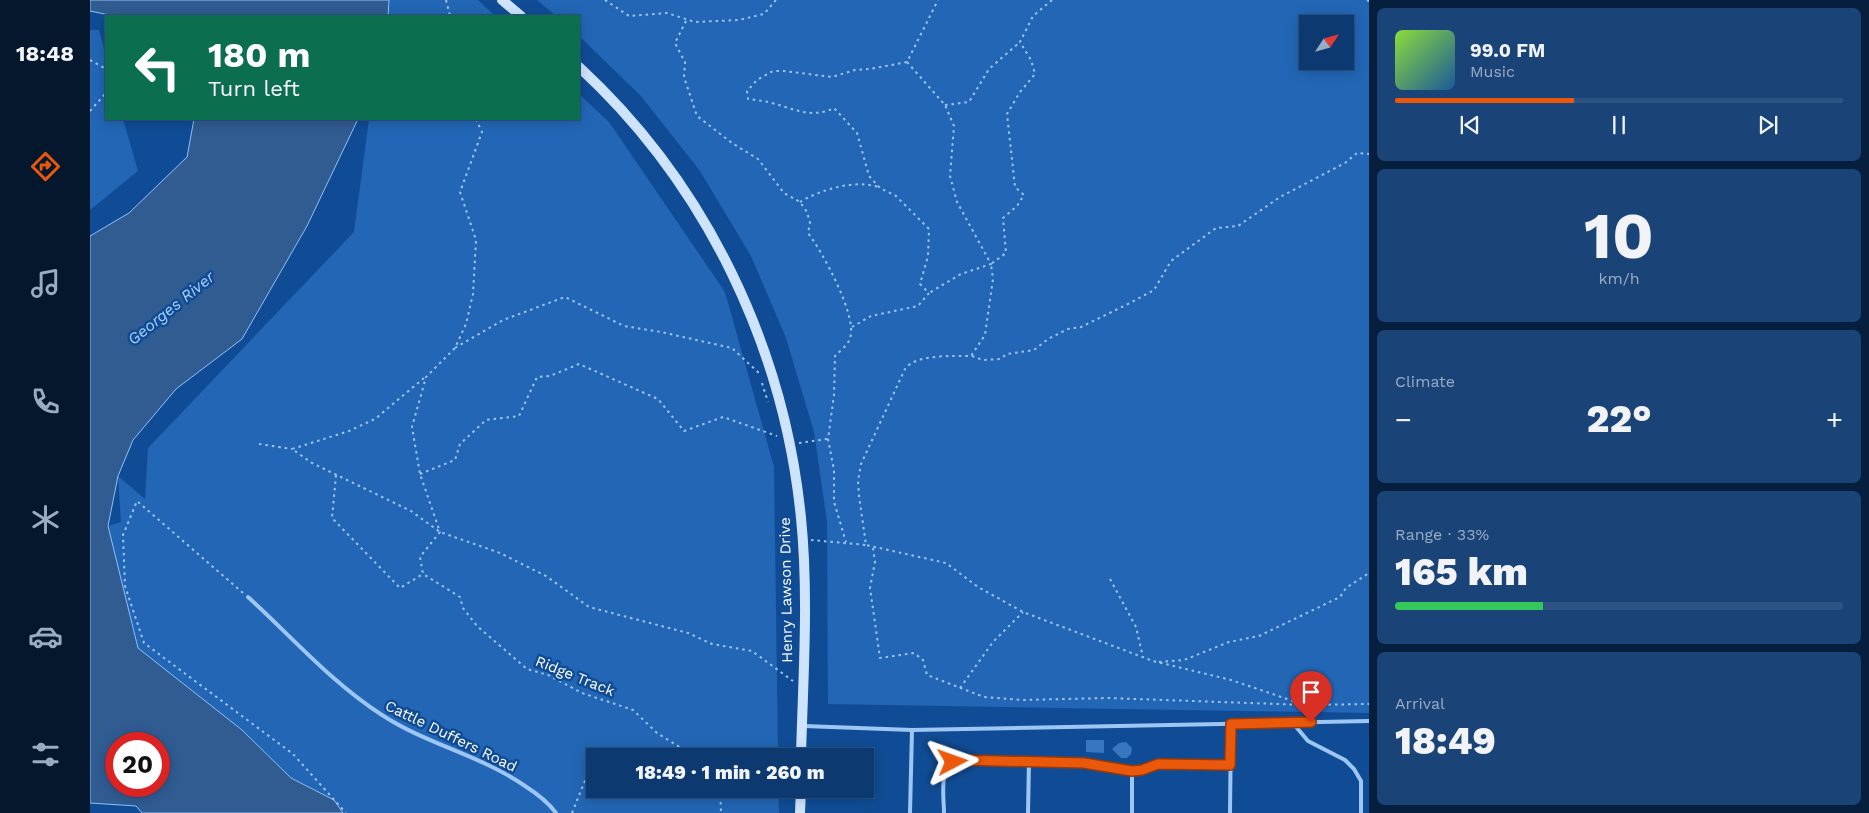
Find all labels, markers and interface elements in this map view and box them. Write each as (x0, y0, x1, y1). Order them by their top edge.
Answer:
north arrow (1299, 15, 1354, 70)
map controls (1299, 15, 1354, 70)
text: 180 m (208, 34, 311, 76)
icon: left (125, 35, 190, 100)
text: 99.0 FM (1470, 39, 1545, 62)
text: 18:48 (16, 41, 74, 66)
text: Music (1470, 62, 1515, 81)
text: Turn left (208, 76, 300, 101)
icon: previous (1456, 111, 1484, 139)
icon: pause (1605, 111, 1633, 139)
icon: next (1754, 111, 1782, 139)
icon: directions (28, 149, 63, 184)
text: 10 (1584, 198, 1654, 274)
icon: music (28, 266, 63, 301)
water label: Georges River (124, 267, 219, 349)
text: km/h (1598, 269, 1640, 288)
text: Climate (1395, 372, 1455, 391)
icon: phone (28, 384, 63, 419)
text: 22° (1587, 397, 1651, 441)
text: − (1395, 403, 1412, 436)
text: + (1826, 403, 1843, 436)
icon: climate (28, 502, 63, 537)
street label: Henry Lawson Drive (776, 517, 796, 663)
text: Range · 33% (1395, 525, 1489, 544)
text: 165 km (1395, 550, 1528, 594)
icon: car (28, 619, 63, 654)
street label: Ridge Track (533, 652, 618, 700)
pin (1290, 671, 1332, 722)
icon: arrive (1297, 678, 1325, 706)
text: Arrival (1395, 694, 1445, 713)
street label: Cattle Duffers Road (382, 696, 520, 776)
text: 18:49 (1395, 719, 1496, 763)
speed limit sign: 20 (105, 732, 170, 797)
position arrow (926, 735, 978, 787)
icon: filters (28, 737, 63, 772)
text: 18:49 · 1 min · 260 m (636, 761, 825, 784)

